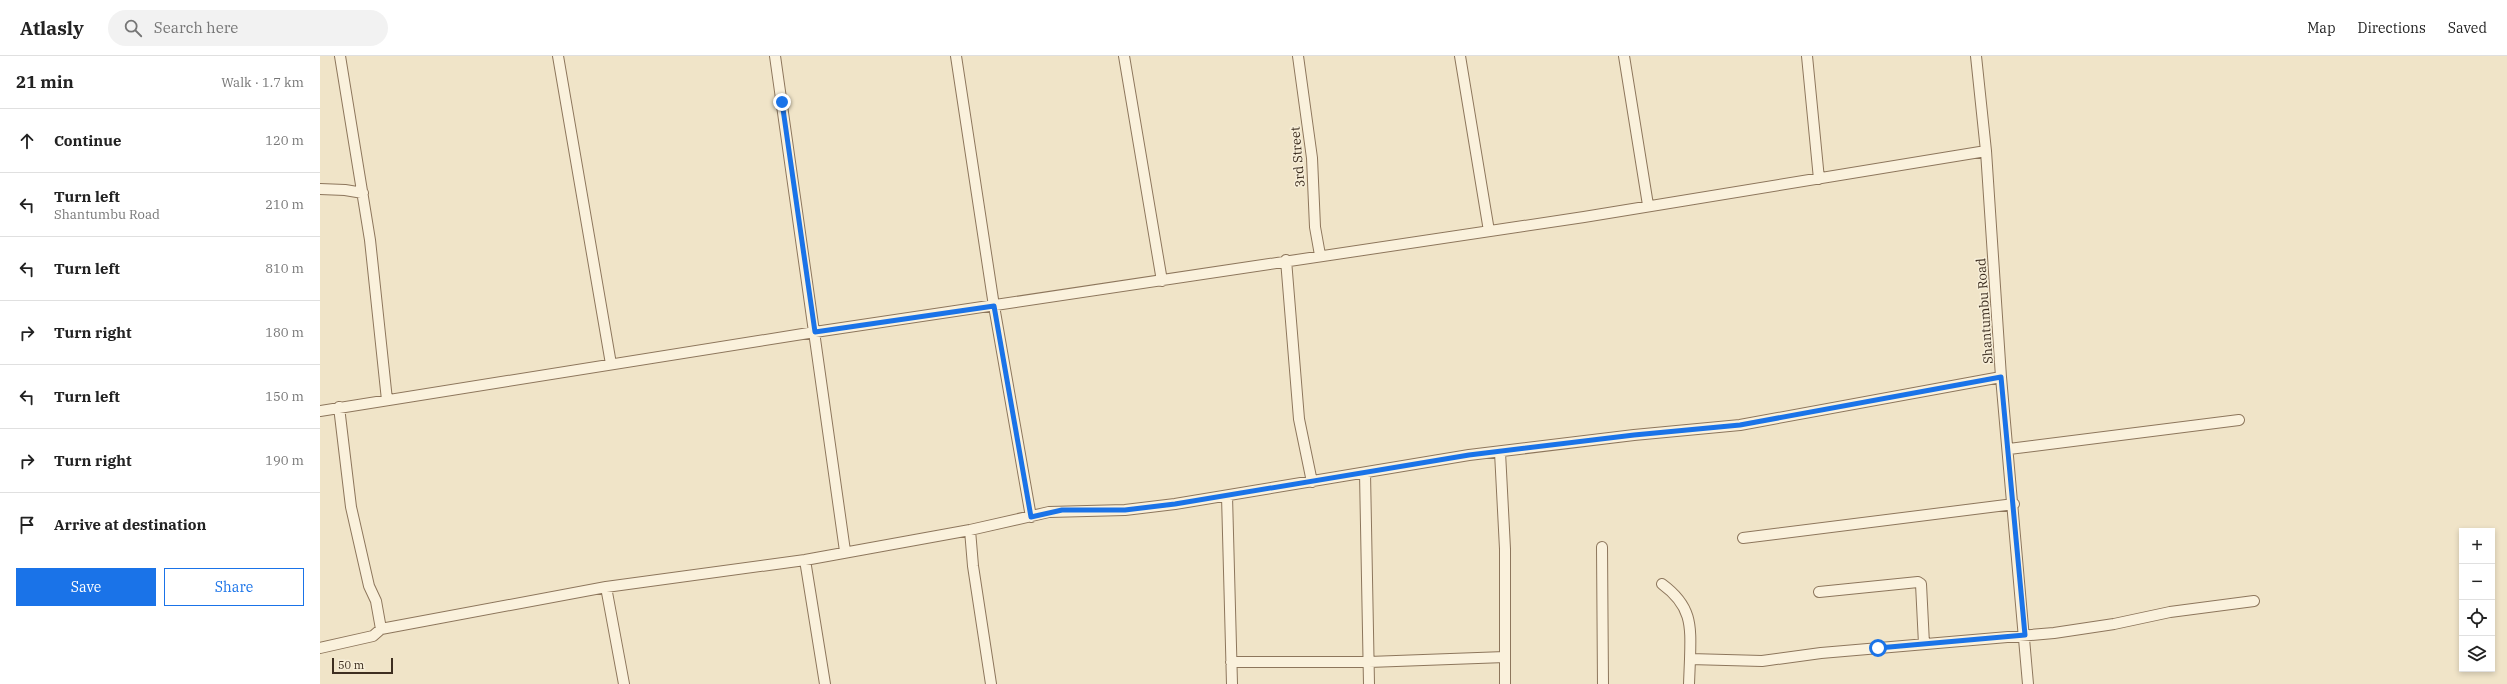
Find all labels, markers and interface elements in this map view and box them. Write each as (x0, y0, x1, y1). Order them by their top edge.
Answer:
search box (108, 10, 388, 46)
text: Atlasly (20, 16, 84, 40)
icon: search (122, 17, 144, 39)
text: Search here (154, 18, 238, 37)
text: Map (2307, 19, 2336, 37)
text: Directions (2358, 19, 2426, 37)
text: Saved (2448, 19, 2487, 37)
text: 21 min (16, 71, 74, 93)
text: Walk · 1.7 km (221, 74, 304, 91)
route end (773, 93, 791, 111)
street label: 3rd Street (1286, 125, 1309, 188)
icon: ahead (16, 130, 38, 152)
text: Continue (54, 131, 121, 150)
text: 120 m (265, 132, 304, 149)
text: Turn left (54, 187, 120, 206)
icon: left (16, 194, 38, 216)
text: 210 m (265, 196, 304, 213)
text: Shantumbu Road (54, 206, 160, 223)
street label: Shantumbu Road (1972, 257, 1997, 364)
icon: left (16, 258, 38, 280)
text: Turn left (54, 259, 120, 278)
text: 810 m (265, 260, 304, 277)
icon: right (16, 322, 38, 344)
text: Turn right (54, 323, 132, 342)
text: 180 m (265, 324, 304, 341)
icon: left (16, 386, 38, 408)
text: Turn left (54, 387, 120, 406)
text: 150 m (265, 388, 304, 405)
icon: right (16, 450, 38, 472)
text: Turn right (54, 451, 132, 470)
text: 190 m (265, 452, 304, 469)
icon: arrive (16, 514, 38, 536)
text: Arrive at destination (54, 515, 206, 534)
map controls (2459, 528, 2495, 672)
button: + (2459, 528, 2495, 564)
button: − (2459, 564, 2495, 600)
button: Save (16, 568, 156, 606)
button: Share (164, 568, 304, 606)
button: locate (2459, 600, 2495, 636)
button: layers (2459, 636, 2495, 672)
route start (1869, 639, 1887, 657)
scale bar (332, 656, 393, 675)
text: 50 m (338, 658, 364, 672)

